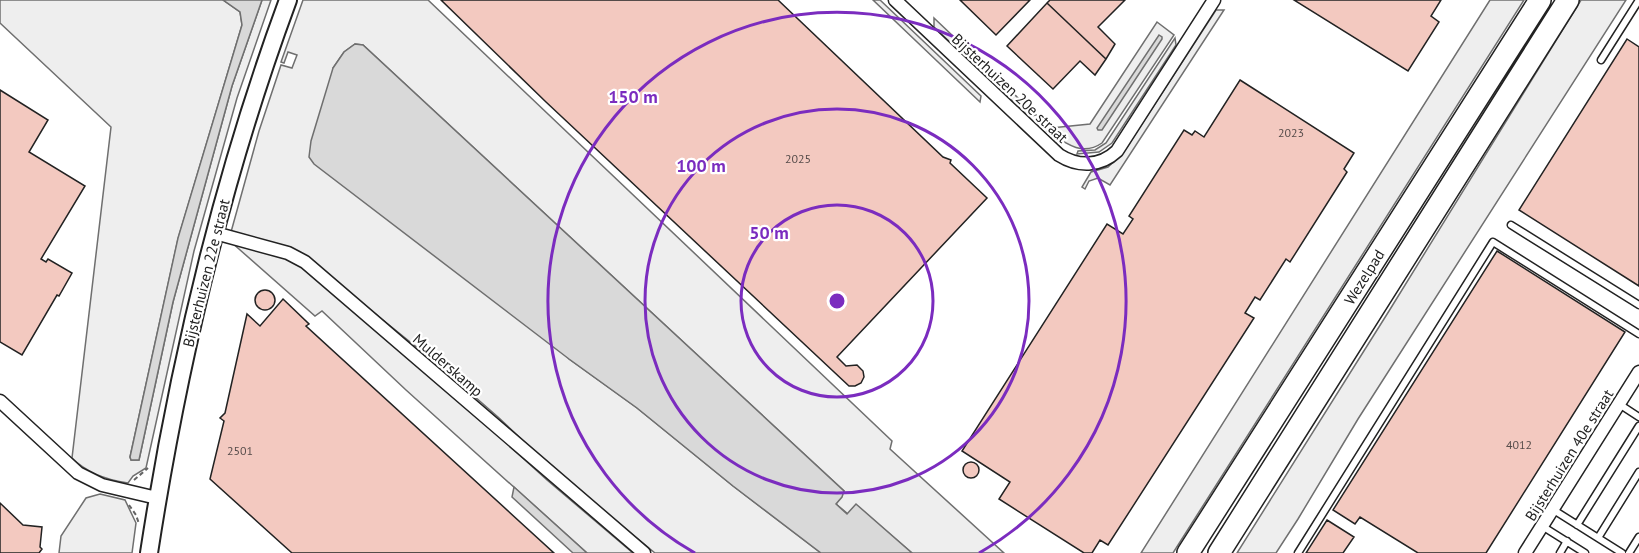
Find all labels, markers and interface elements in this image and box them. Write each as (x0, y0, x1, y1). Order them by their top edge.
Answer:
street label: Bijsterhuizen 20e straat (948, 29, 1072, 147)
text: 150 m (608, 85, 658, 108)
house number: 2023 (1278, 125, 1304, 140)
house number: 2025 (785, 151, 811, 166)
text: 100 m (676, 154, 726, 177)
street label: Bijsterhuizen 22e straat (178, 197, 234, 349)
text: 50 m (749, 221, 789, 244)
street label: Wezelpad (1340, 246, 1388, 308)
centre of rings (827, 291, 847, 311)
street label: Mulderskamp (409, 330, 487, 400)
street label: Bijsterhuizen 40e straat (1521, 386, 1617, 524)
house number: 4012 (1506, 437, 1532, 452)
house number: 2501 (227, 443, 253, 458)

